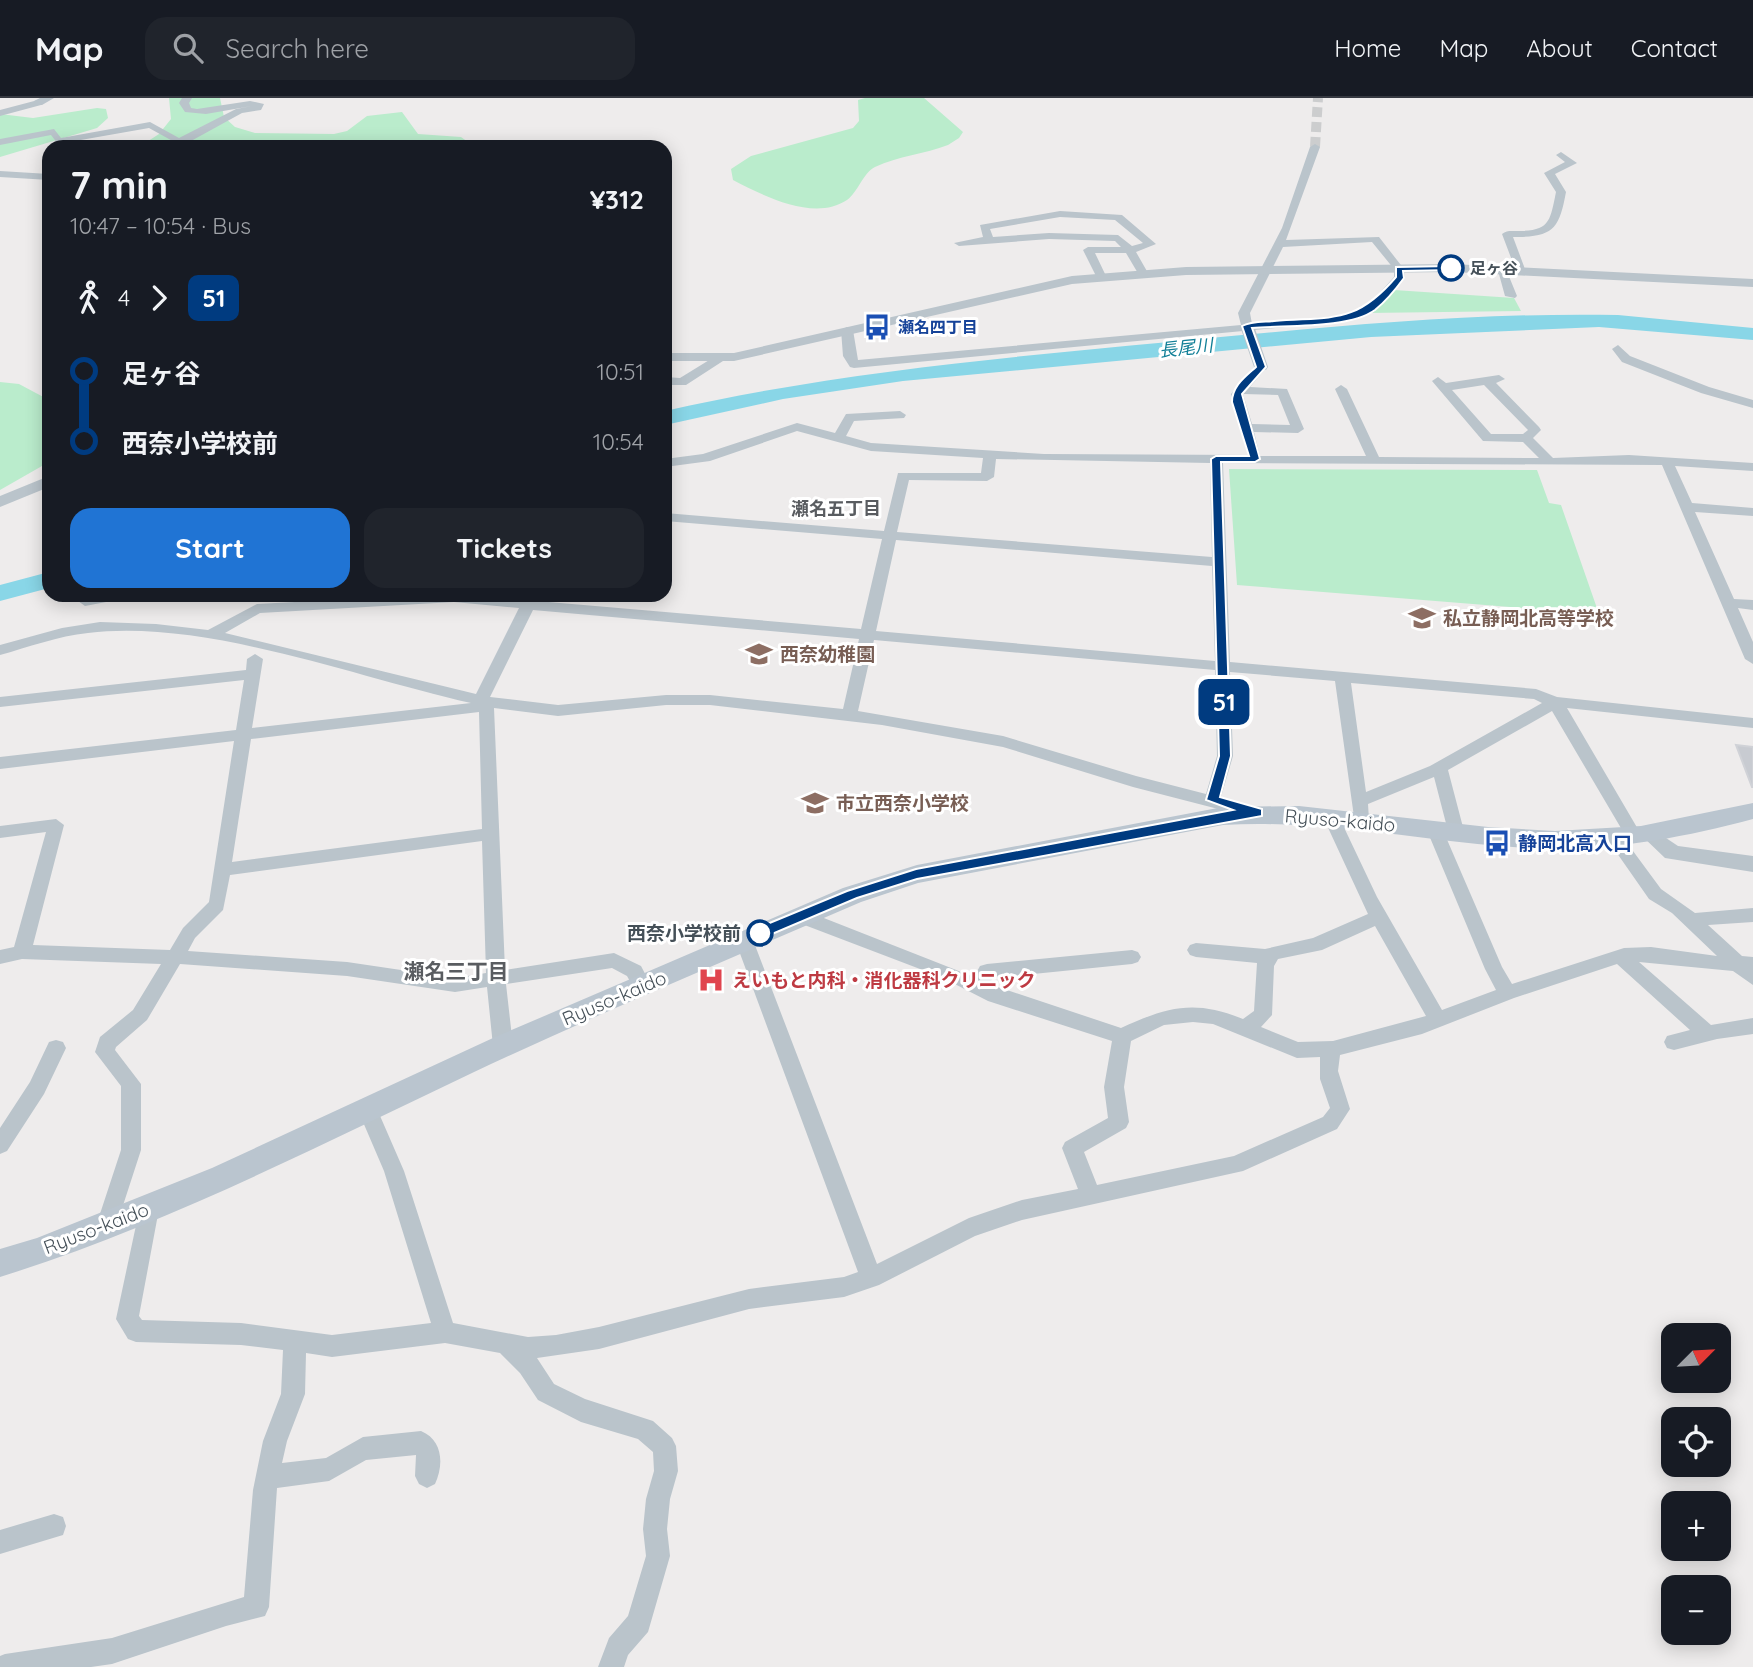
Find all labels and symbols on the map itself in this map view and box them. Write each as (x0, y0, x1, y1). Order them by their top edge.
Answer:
marker: 足ヶ谷 (1438, 255, 1464, 281)
place label: 足ヶ谷 (1470, 258, 1518, 278)
bus stop icon: 瀬名四丁目 (862, 312, 892, 342)
place label: 瀬名四丁目 (898, 317, 978, 337)
water label: 長尾川 (1158, 333, 1216, 362)
district label: 瀬名五丁目 (791, 497, 881, 520)
school or university icon: 私立静岡北高等学校 (1407, 603, 1437, 633)
place label: 私立静岡北高等学校 (1443, 606, 1614, 630)
school or university icon: 西奈幼稚園 (744, 639, 774, 669)
place label: 西奈幼稚園 (780, 642, 875, 666)
line badge: 51 (1192, 679, 1256, 725)
school or university icon: 市立西奈小学校 (800, 788, 830, 818)
place label: 市立西奈小学校 (836, 791, 969, 815)
street label: Ryuso-kaido (1284, 803, 1396, 837)
bus stop icon: 静岡北高入口 (1482, 828, 1512, 858)
place label: 静岡北高入口 (1518, 831, 1632, 855)
marker: 西奈小学校前 (747, 920, 773, 946)
place label: 西奈小学校前 (627, 921, 741, 945)
district label: 瀬名三丁目 (404, 958, 509, 984)
street label: Ryuso-kaido (558, 965, 670, 1031)
hospital icon: えいもと内科・消化器科クリニック (696, 965, 726, 995)
place label: えいもと内科・消化器科クリニック (732, 968, 1036, 992)
street label: Ryuso-kaido (40, 1197, 152, 1259)
north arrow (1661, 1323, 1731, 1393)

